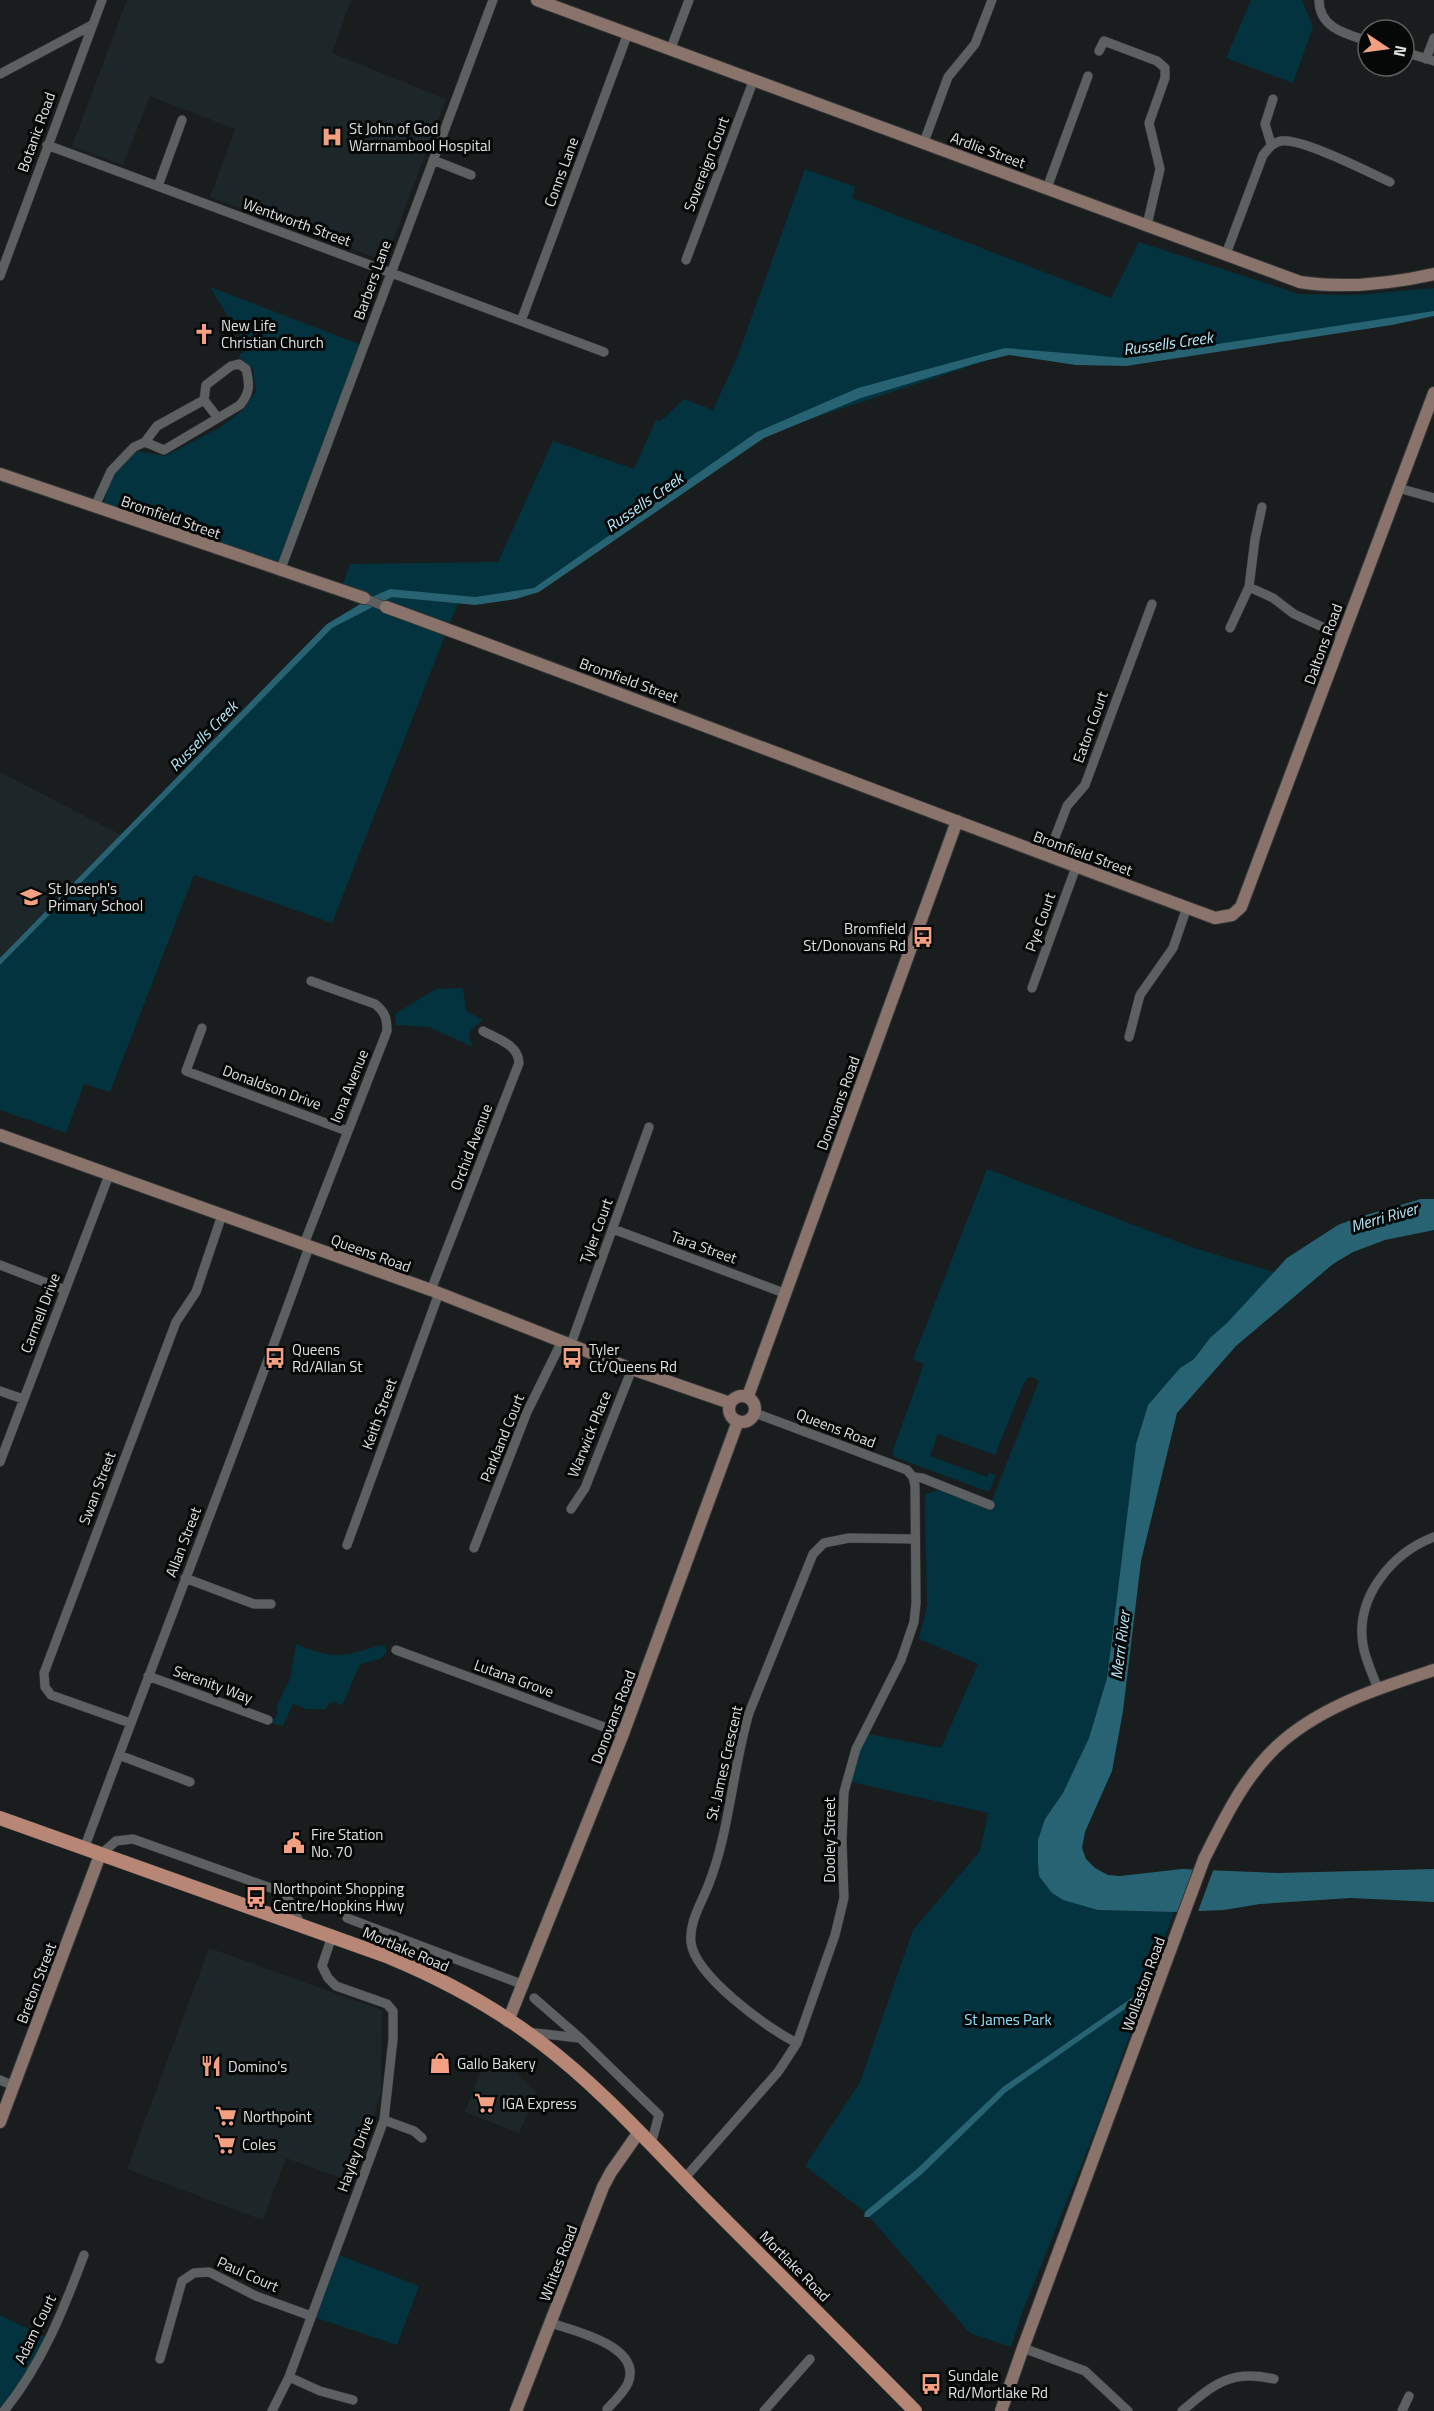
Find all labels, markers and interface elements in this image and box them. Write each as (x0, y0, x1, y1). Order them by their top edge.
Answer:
north arrow (1356, 18, 1416, 78)
text: N (1388, 43, 1414, 59)
street label: Botanic Road (11, 89, 61, 175)
street label: Sovereign Court (677, 113, 735, 215)
place label: St John of God Warrnambool Hospital (349, 117, 491, 157)
hospital icon: St John of God Warrnambool Hospital (320, 125, 344, 149)
street label: Ardlie Street (947, 126, 1029, 174)
street label: Conns Lane (538, 134, 584, 210)
street label: Wentworth Street (240, 192, 355, 252)
street label: Barbers Lane (347, 237, 397, 323)
place label: New Life Christian Church (221, 314, 324, 354)
church icon: New Life Christian Church (192, 322, 216, 346)
water label: Russells Creek (1122, 325, 1216, 361)
water label: Russells Creek (600, 465, 689, 538)
street label: Bromfield Street (118, 489, 225, 545)
street label: Daltons Road (1298, 600, 1348, 688)
street label: Bromfield Street (576, 651, 682, 709)
street label: Eaton Court (1066, 687, 1114, 766)
water label: Russells Creek (163, 694, 244, 777)
street label: Bromfield Street (1030, 824, 1136, 882)
place label: St Joseph's Primary School (48, 877, 143, 917)
school or university icon: St Joseph's Primary School (19, 885, 43, 909)
street label: Pye Court (1019, 889, 1062, 955)
place label: Bromfield St/Donovans Rd (803, 917, 906, 957)
bus stop icon: Bromfield St/Donovans Rd (911, 925, 935, 949)
street label: Iona Avenue (324, 1046, 374, 1126)
street label: Donovans Road (810, 1053, 866, 1153)
street label: Donaldson Drive (219, 1058, 325, 1116)
street label: Orchid Avenue (444, 1100, 498, 1194)
street label: Tyler Court (574, 1194, 619, 1267)
water label: Merri River (1348, 1195, 1422, 1238)
street label: Tara Street (668, 1224, 741, 1270)
street label: Queens Road (328, 1228, 414, 1278)
street label: Carmell Drive (14, 1270, 66, 1356)
place label: Queens Rd/Allan St (292, 1338, 363, 1378)
place label: Tyler Ct/Queens Rd (589, 1338, 677, 1378)
bus stop icon: Queens Rd/Allan St (263, 1346, 287, 1370)
bus stop icon: Tyler Ct/Queens Rd (560, 1346, 584, 1370)
street label: Keith Street (355, 1374, 403, 1453)
street label: Warwick Place (561, 1387, 617, 1481)
street label: Parkland Court (474, 1390, 530, 1486)
street label: Queens Road (793, 1402, 879, 1454)
street label: Swan Street (72, 1447, 122, 1528)
street label: Allan Street (159, 1503, 207, 1580)
water label: Merri River (1104, 1608, 1136, 1680)
street label: Lutana Grove (471, 1653, 557, 1703)
street label: Serenity Way (170, 1659, 256, 1709)
street label: Donovans Road (585, 1667, 641, 1767)
street label: St. James Crescent (700, 1703, 749, 1823)
street label: Dooley Street (818, 1796, 841, 1883)
place label: Fire Station No. 70 (311, 1823, 383, 1863)
public building icon: Fire Station No. 70 (282, 1831, 306, 1855)
place label: Northpoint Shopping Centre/Hopkins Hwy (273, 1877, 404, 1917)
bus stop icon: Northpoint Shopping Centre/Hopkins Hwy (244, 1885, 268, 1909)
street label: Mortlake Road (359, 1920, 453, 1978)
street label: Wollaston Road (1115, 1933, 1171, 2035)
street label: Breton Street (10, 1939, 62, 2027)
park label: St James Park (964, 2008, 1052, 2031)
shop icon: Gallo Bakery (428, 2051, 452, 2075)
place label: Gallo Bakery (457, 2052, 536, 2075)
restaurant icon: Domino's (199, 2054, 223, 2078)
place label: Domino's (228, 2055, 287, 2078)
supermarket icon: IGA Express (473, 2091, 497, 2115)
place label: IGA Express (502, 2092, 577, 2115)
supermarket icon: Northpoint (214, 2104, 238, 2128)
place label: Northpoint (243, 2105, 313, 2128)
street label: Hayley Drive (331, 2113, 379, 2195)
supermarket icon: Coles (213, 2132, 237, 2156)
place label: Coles (242, 2133, 276, 2156)
street label: Whites Road (533, 2221, 583, 2305)
street label: Mortlake Road (754, 2225, 836, 2307)
street label: Paul Court (213, 2250, 283, 2298)
street label: Adam Court (8, 2290, 62, 2368)
place label: Sundale Rd/Mortlake Rd (948, 2364, 1048, 2404)
bus stop icon: Sundale Rd/Mortlake Rd (919, 2372, 943, 2396)

